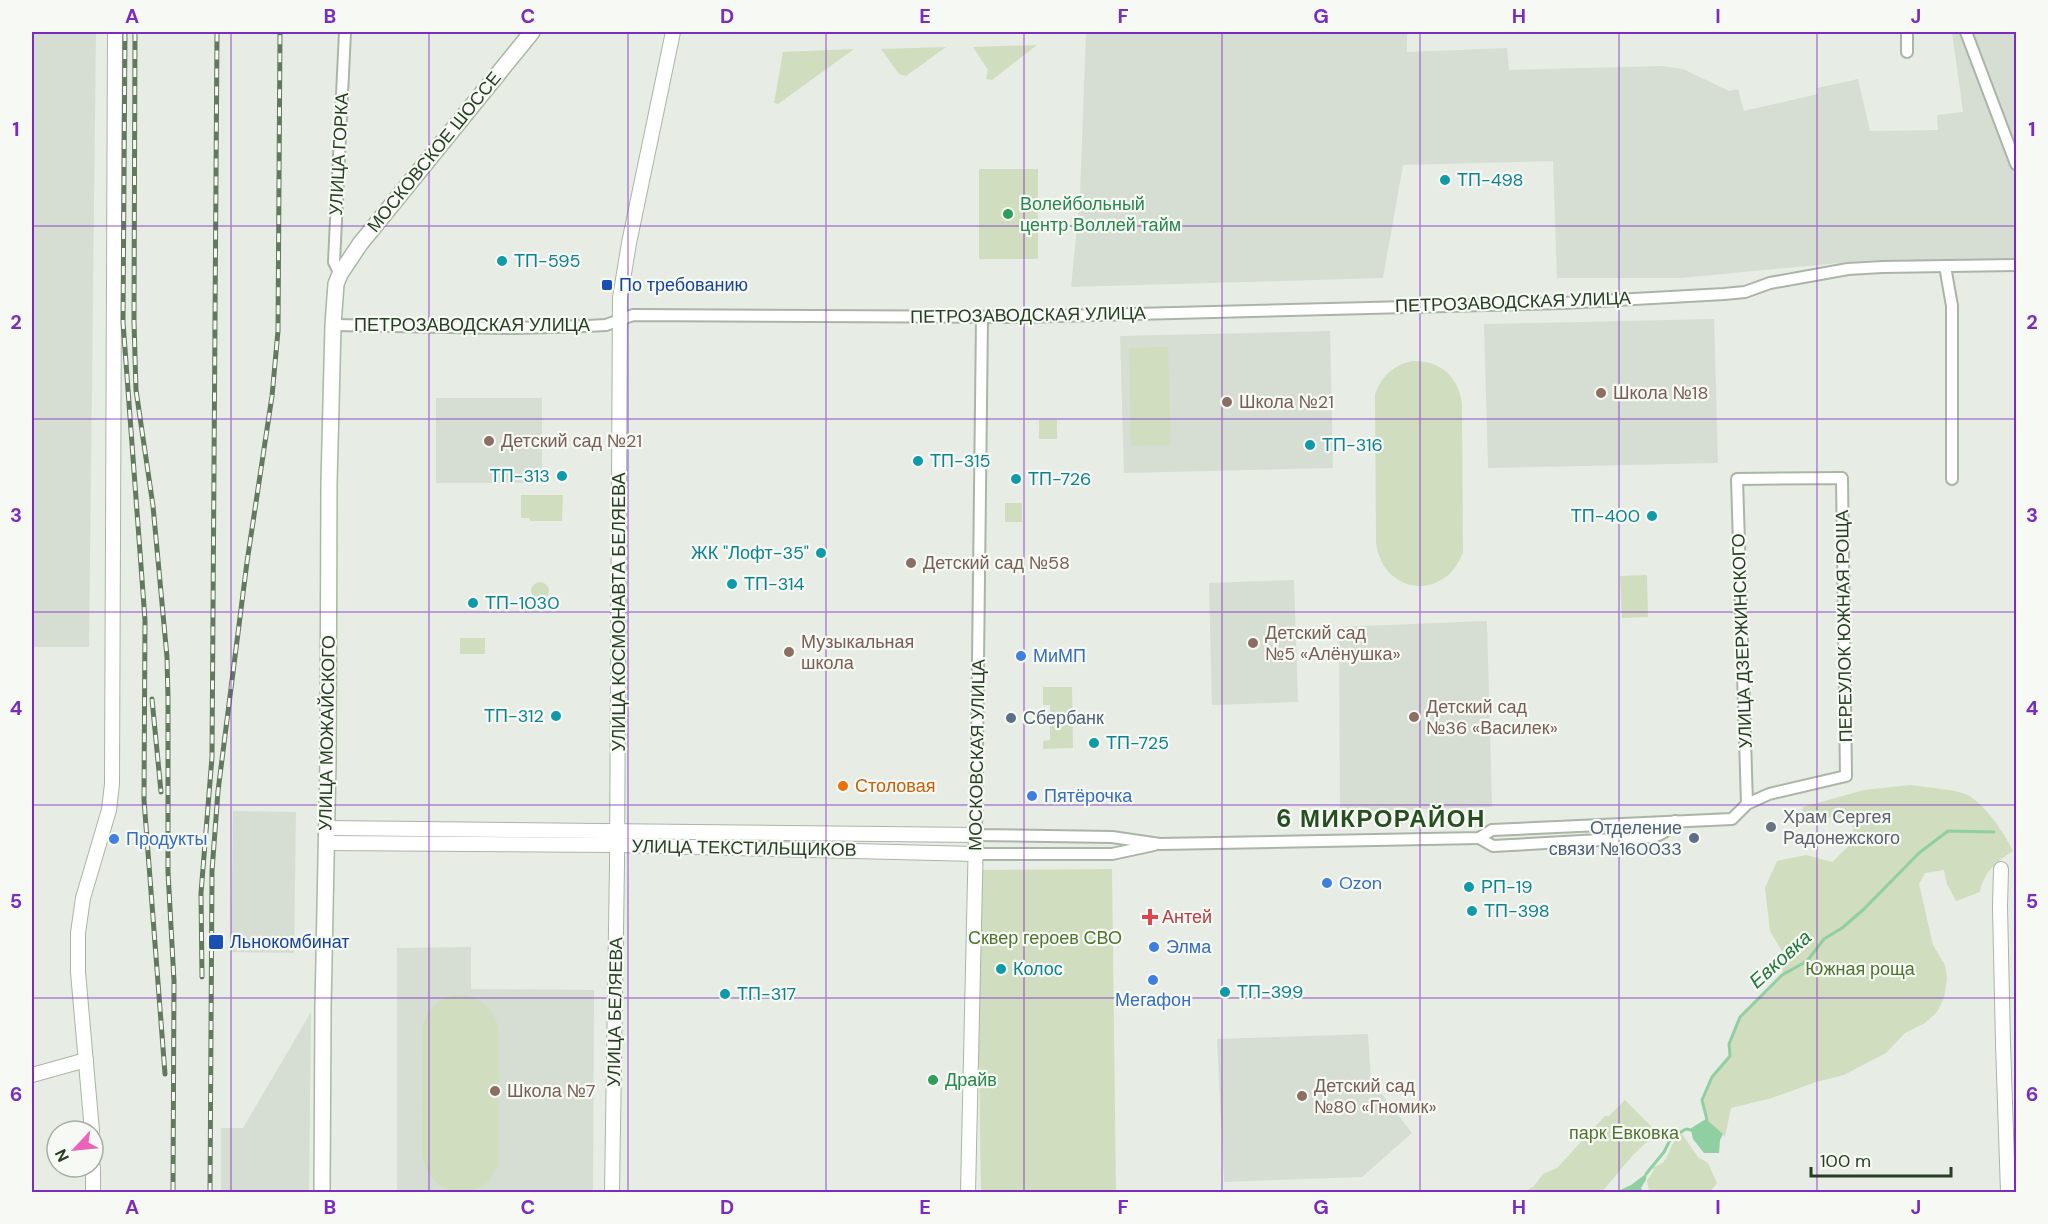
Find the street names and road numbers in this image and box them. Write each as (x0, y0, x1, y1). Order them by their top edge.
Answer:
street label: МОСКОВСКОЕ ШОССЕ (362, 67, 506, 237)
street label: УЛИЦА ГОРКА (324, 92, 354, 216)
street label: ПЕТРОЗАВОДСКАЯ УЛИЦА (1395, 286, 1631, 318)
street label: ПЕТРОЗАВОДСКАЯ УЛИЦА (910, 301, 1146, 329)
street label: ПЕТРОЗАВОДСКАЯ УЛИЦА (354, 313, 590, 337)
street label: УЛИЦА КОСМОНАВТА БЕЛЯЕВА (607, 473, 631, 751)
street label: ПЕРЕУЛОК ЮЖНАЯ РОЩА (1830, 510, 1858, 742)
street label: УЛИЦА ДЗЕРЖИНСКОГО (1726, 533, 1758, 749)
street label: УЛИЦА МОЖАЙСКОГО (313, 635, 341, 831)
street label: МОСКОВСКАЯ УЛИЦА (963, 659, 991, 851)
street label: УЛИЦА ТЕКСТИЛЬЩИКОВ (631, 834, 857, 862)
street label: УЛИЦА БЕЛЯЕВА (602, 937, 628, 1087)

